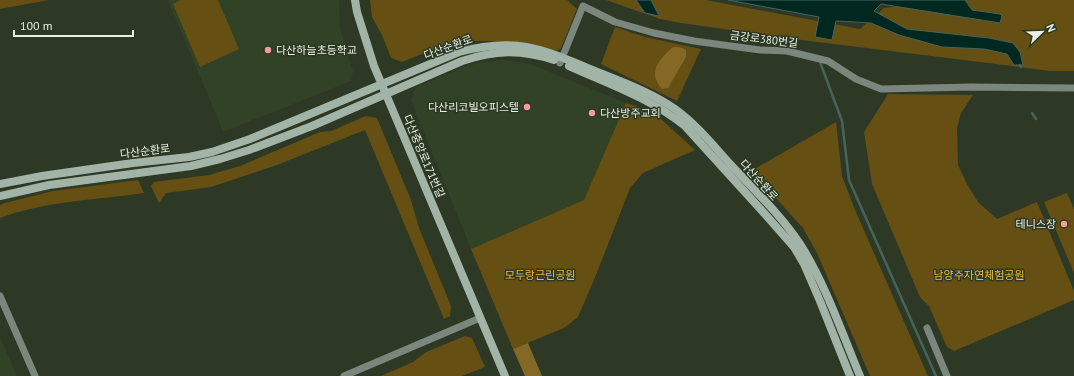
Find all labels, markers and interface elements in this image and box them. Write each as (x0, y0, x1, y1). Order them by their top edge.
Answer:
scale bar (14, 12, 133, 38)
north arrow (1022, 12, 1062, 52)
text: 100 m (20, 18, 53, 33)
text: N (1043, 22, 1059, 34)
street label: 금강로380번길 (729, 28, 799, 50)
street label: 다산순환로 (422, 32, 474, 62)
place label: 다산하늘초등학교 (276, 43, 357, 57)
marker: 다산하늘초등학교 (263, 45, 273, 55)
place label: 다산리코빌오피스텔 (428, 100, 519, 114)
marker: 다산리코빌오피스텔 (522, 102, 532, 112)
place label: 다산방주교회 (600, 106, 661, 120)
marker: 다산방주교회 (587, 108, 597, 118)
street label: 다산중앙로171번길 (400, 112, 448, 200)
street label: 다산순환로 (119, 141, 171, 161)
street label: 다산순환로 (737, 157, 781, 203)
place label: 테니스장 (1016, 217, 1056, 231)
marker: 테니스장 (1059, 219, 1069, 229)
park label: 모두랑근린공원 (505, 268, 575, 282)
park label: 남양주자연체험공원 (933, 268, 1025, 282)

